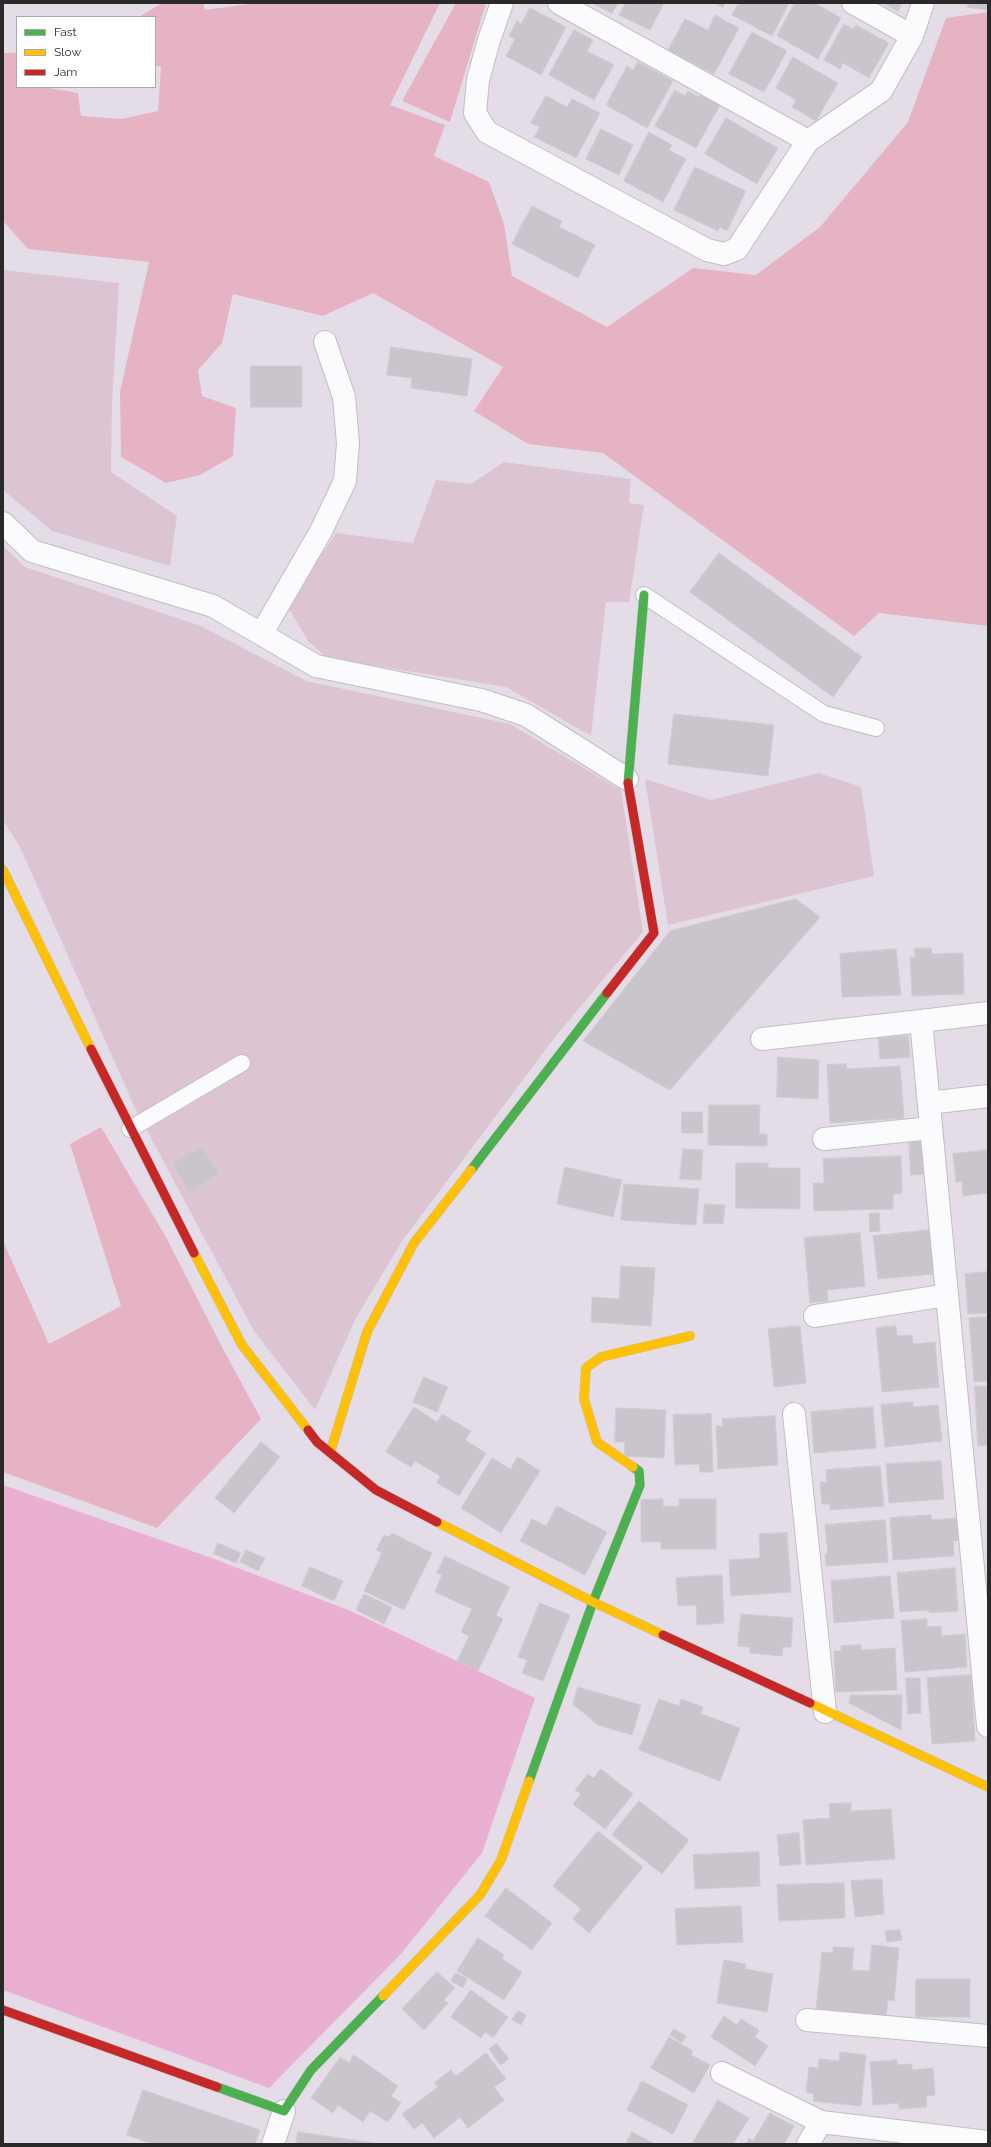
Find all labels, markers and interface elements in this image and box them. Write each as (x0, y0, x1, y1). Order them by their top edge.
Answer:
legend (16, 16, 156, 88)
text: Fast (54, 25, 77, 39)
text: Slow (54, 45, 81, 59)
text: Jam (54, 65, 77, 79)

